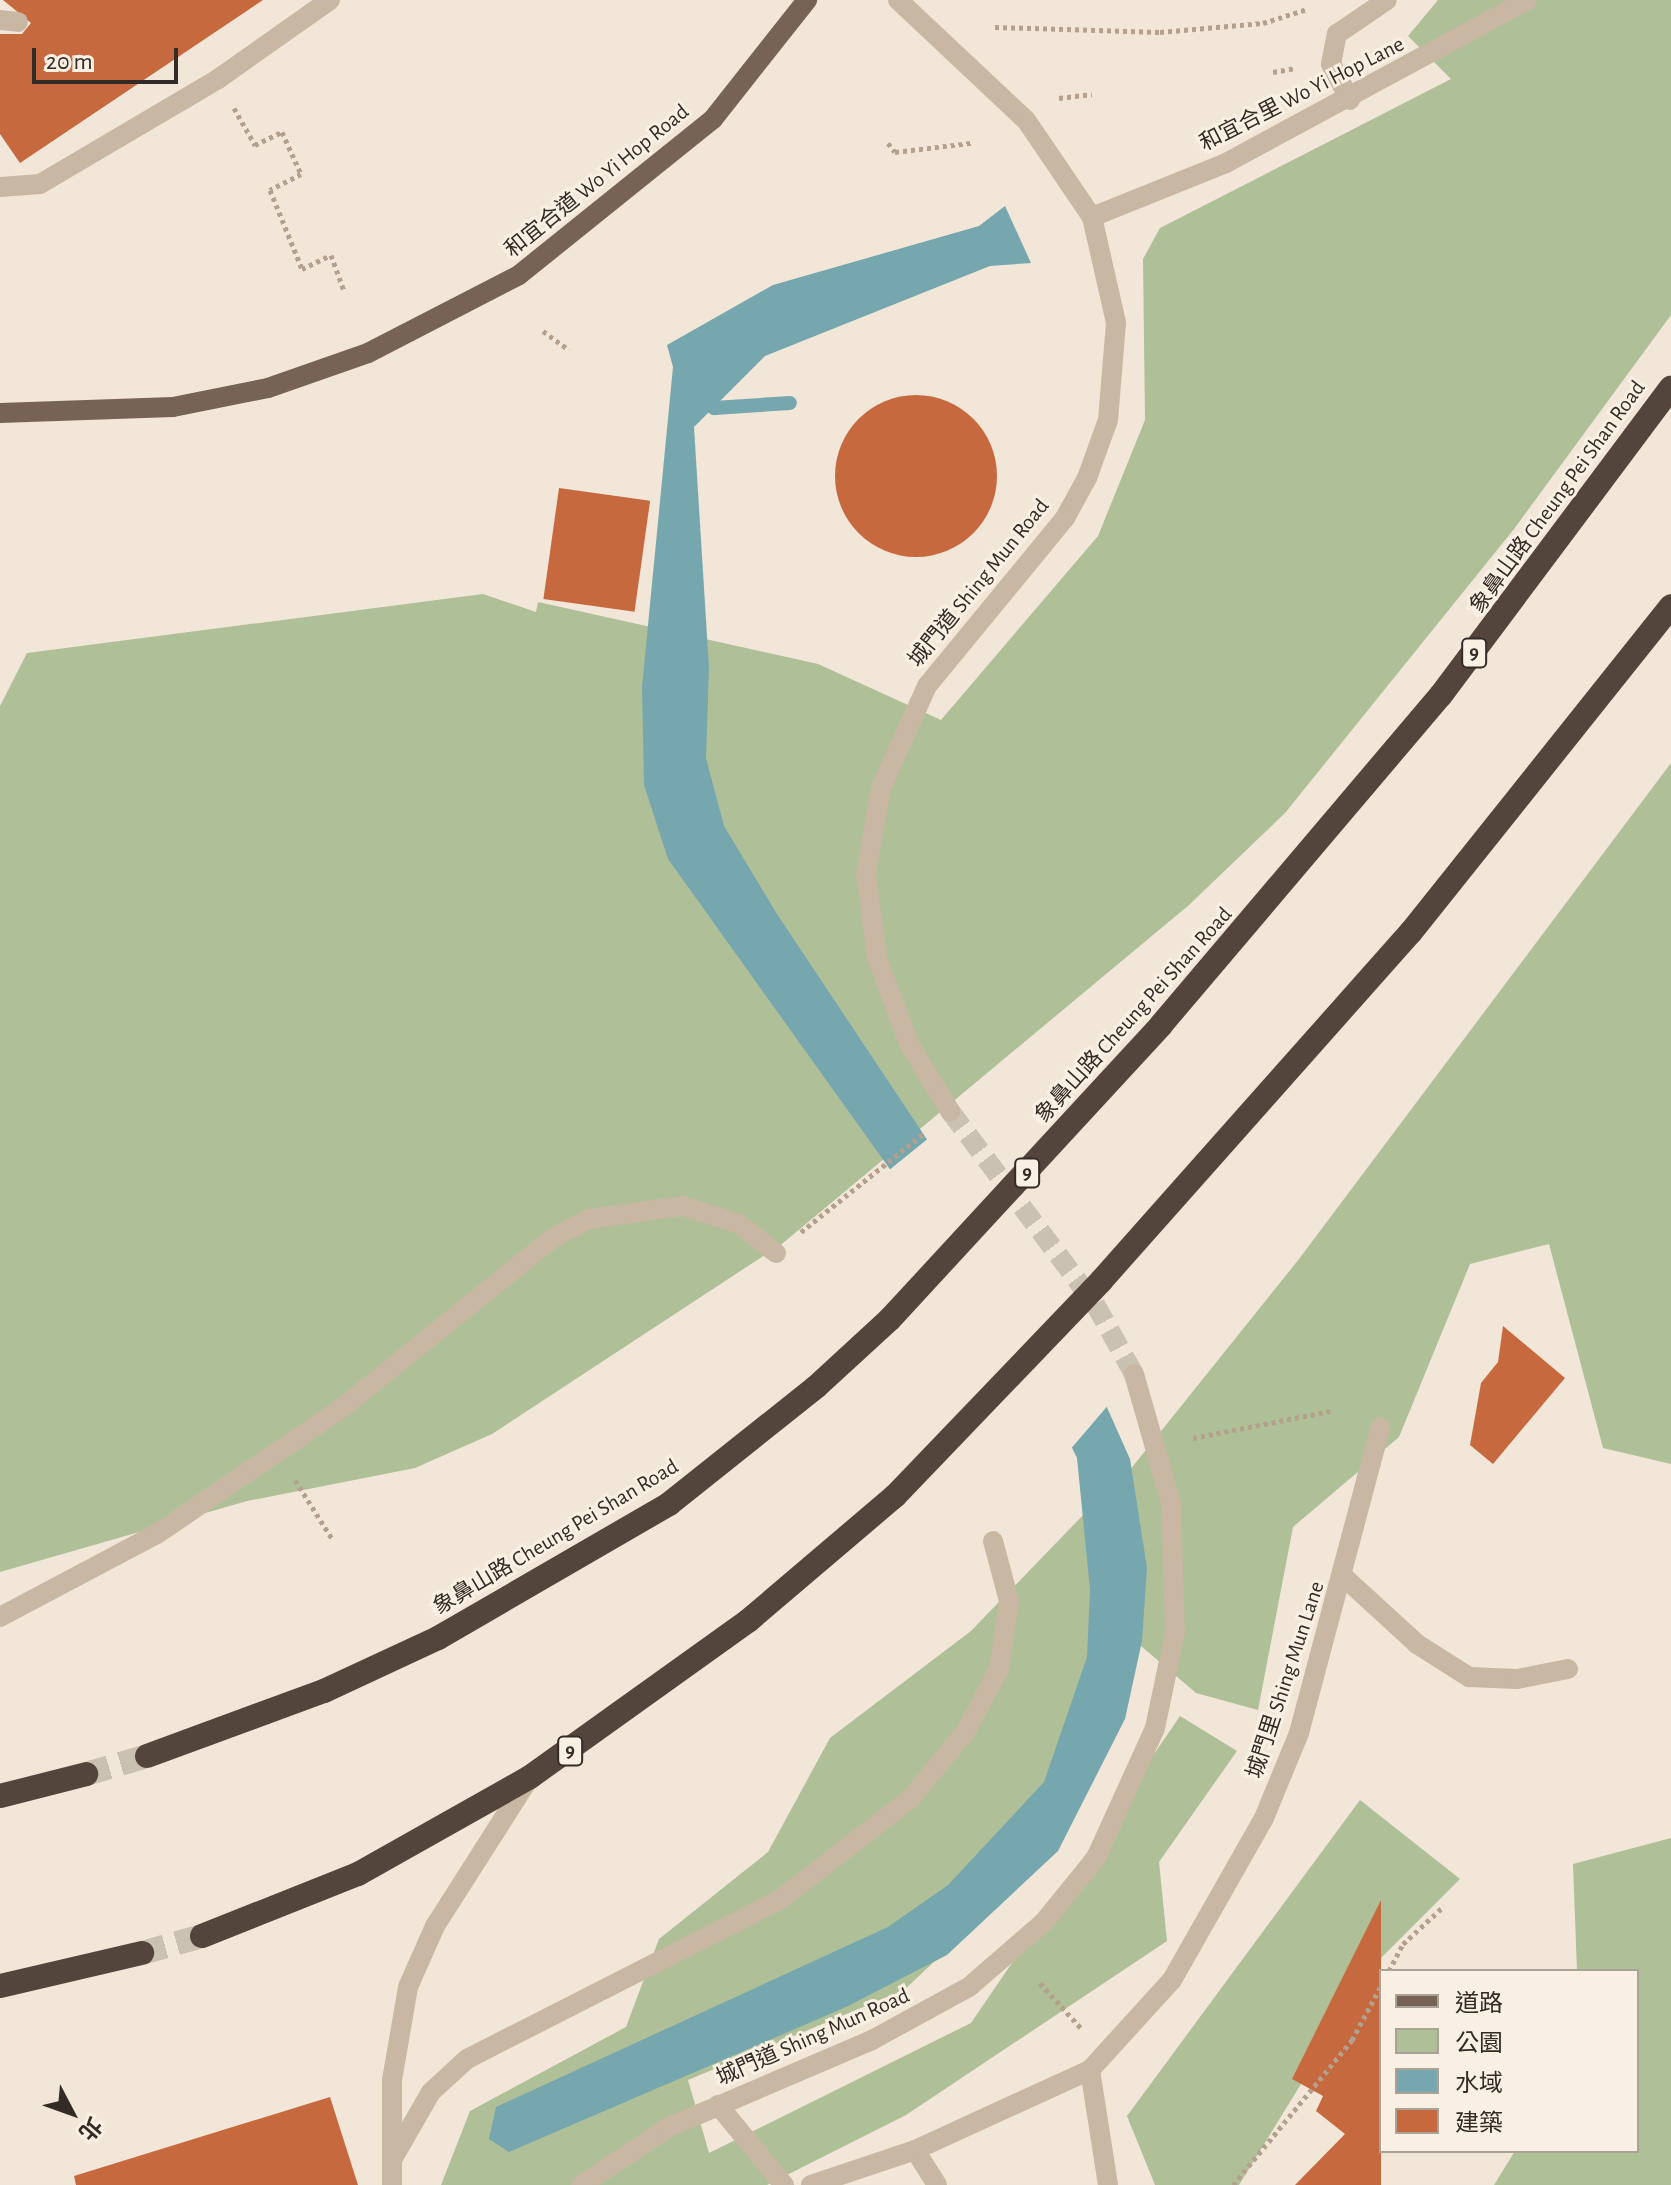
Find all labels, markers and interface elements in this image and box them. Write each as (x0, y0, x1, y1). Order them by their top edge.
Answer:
street label: 和宜合里 Wo Yi Hop Lane (1195, 31, 1409, 157)
scale bar (36, 32, 182, 82)
text: 20 m (46, 50, 93, 74)
street label: 和宜合道 Wo Yi Hop Road (500, 99, 694, 263)
street label: 象鼻山路 Cheung Pei Shan Road (1465, 375, 1651, 619)
street label: 城門道 Shing Mun Road (903, 494, 1055, 672)
road number: 9 (1460, 637, 1488, 669)
street label: 象鼻山路 Cheung Pei Shan Road (1030, 902, 1238, 1128)
road number: 9 (1013, 1157, 1041, 1189)
street label: 象鼻山路 Cheung Pei Shan Road (429, 1453, 683, 1621)
street label: 城門里 Shing Mun Lane (1242, 1578, 1330, 1782)
road number: 9 (556, 1735, 584, 1767)
legend (1379, 1969, 1639, 2153)
street label: 城門道 Shing Mun Road (712, 1982, 914, 2092)
text: 道路 (1455, 1992, 1503, 2016)
text: 公園 (1455, 2032, 1503, 2056)
text: 水域 (1455, 2072, 1503, 2096)
north arrow (32, 2073, 112, 2153)
text: 建築 (1455, 2112, 1503, 2136)
text: 北 (75, 2113, 106, 2144)

